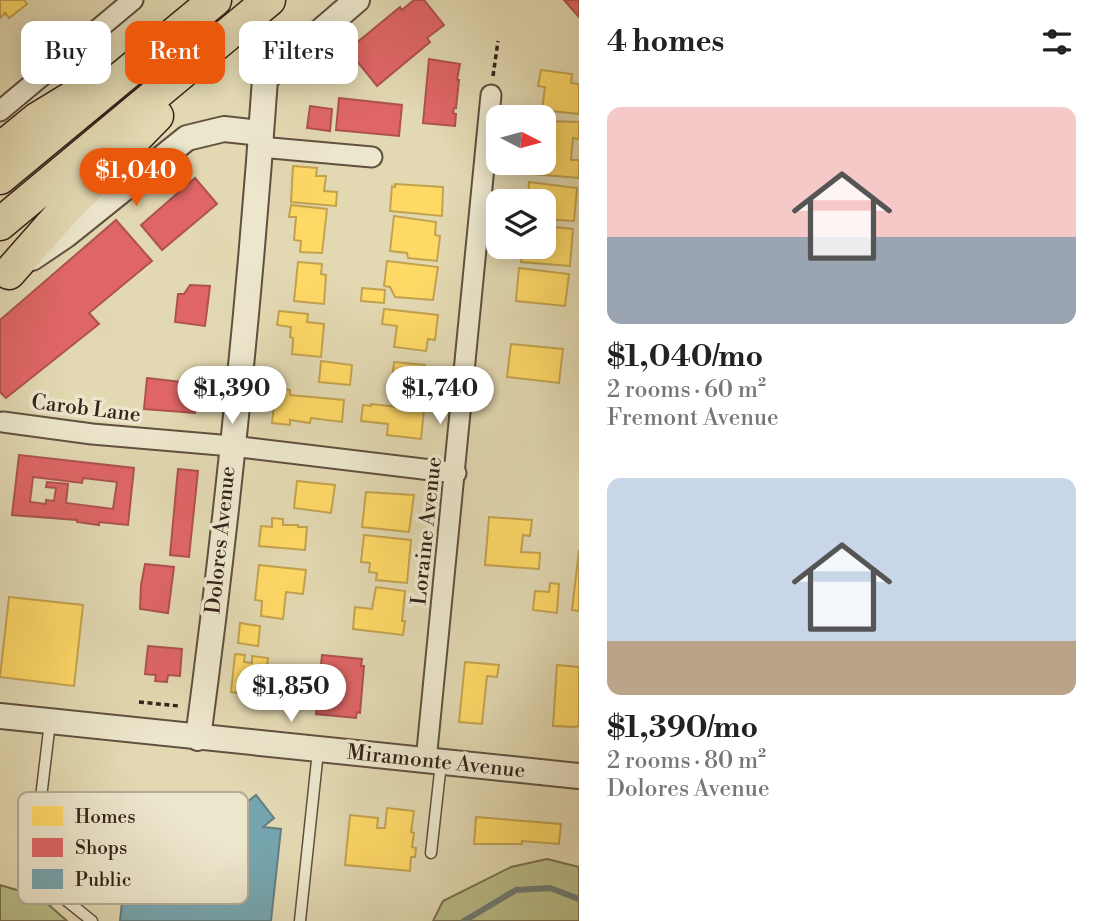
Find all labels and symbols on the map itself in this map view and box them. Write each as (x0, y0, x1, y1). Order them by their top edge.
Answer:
north arrow (486, 105, 556, 175)
pin: $1,040 (79, 148, 193, 208)
pin: $1,390 (175, 366, 289, 426)
pin: $1,740 (383, 366, 497, 426)
street label: Carob Lane (30, 389, 142, 429)
street label: Loraine Avenue (406, 456, 448, 606)
street label: Dolores Avenue (200, 465, 242, 615)
pin: $1,850 (234, 664, 348, 724)
street label: Miramonte Avenue (346, 740, 526, 784)
legend (18, 792, 248, 904)
text: Homes (75, 805, 135, 829)
text: Shops (75, 836, 127, 860)
text: Public (75, 868, 131, 892)

